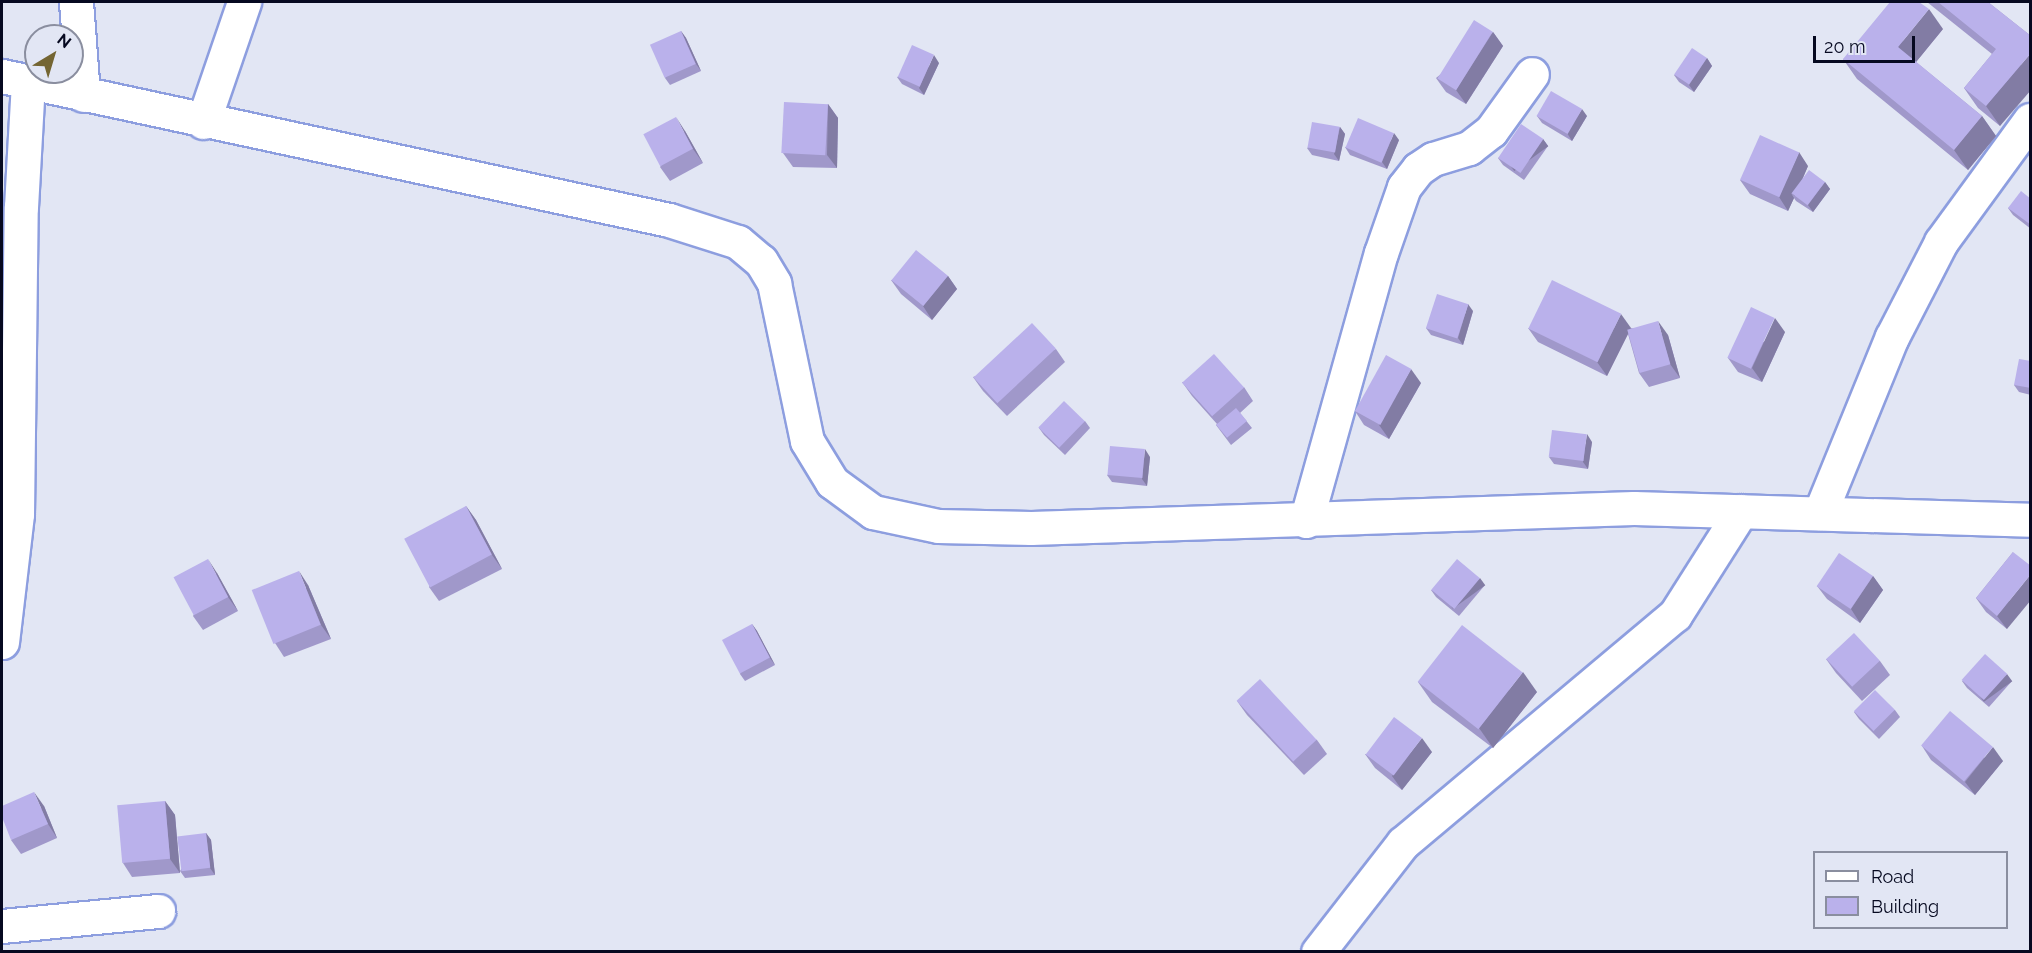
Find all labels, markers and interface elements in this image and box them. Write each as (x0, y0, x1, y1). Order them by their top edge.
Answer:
north arrow (24, 24, 84, 84)
scale bar (1816, 24, 1918, 62)
text: N (53, 30, 75, 52)
text: 20 m (1824, 36, 1866, 57)
legend (1813, 851, 2008, 929)
text: Road (1871, 866, 1914, 887)
text: Building (1871, 896, 1939, 917)

